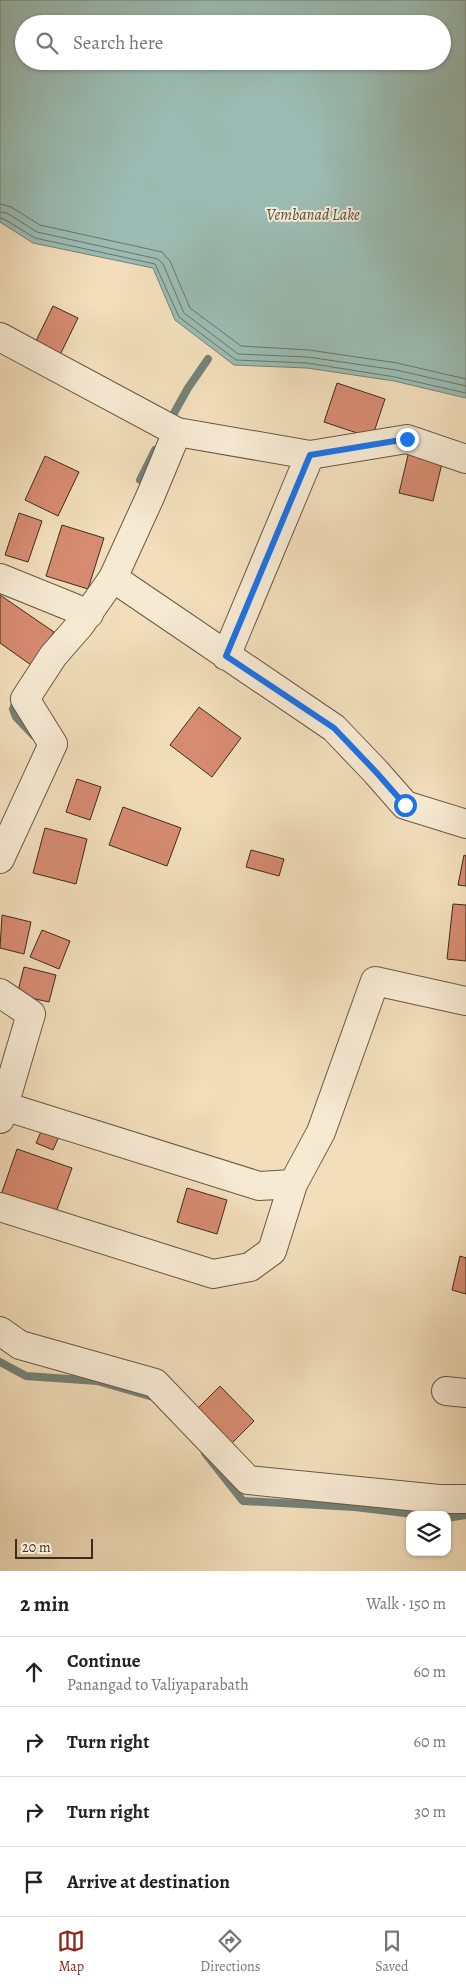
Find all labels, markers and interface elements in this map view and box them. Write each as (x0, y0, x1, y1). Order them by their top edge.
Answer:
search box (15, 15, 451, 70)
icon: search (33, 29, 61, 57)
text: Search here (73, 30, 163, 56)
water label: Vembanad Lake (266, 204, 360, 226)
route end (396, 428, 419, 451)
route start (394, 794, 417, 817)
map controls (406, 1511, 451, 1556)
button: layers (406, 1511, 451, 1556)
scale bar (15, 1536, 92, 1559)
text: 20 m (22, 1538, 51, 1557)
text: 2 min (20, 1590, 69, 1618)
text: Walk · 150 m (366, 1593, 446, 1615)
text: Continue (67, 1648, 141, 1674)
icon: ahead (20, 1658, 48, 1686)
text: 60 m (414, 1661, 446, 1683)
text: Panangad to Valiyaparabath (67, 1674, 249, 1696)
icon: right (20, 1728, 48, 1756)
text: Turn right (67, 1729, 149, 1755)
text: 60 m (414, 1731, 446, 1753)
icon: right (20, 1798, 48, 1826)
text: Turn right (67, 1799, 149, 1825)
text: 30 m (414, 1801, 446, 1823)
icon: arrive (20, 1868, 48, 1896)
text: Arrive at destination (67, 1869, 230, 1895)
tab: Map (57, 1927, 85, 1976)
tab: Directions (200, 1927, 260, 1976)
tab: Saved (375, 1927, 409, 1976)

